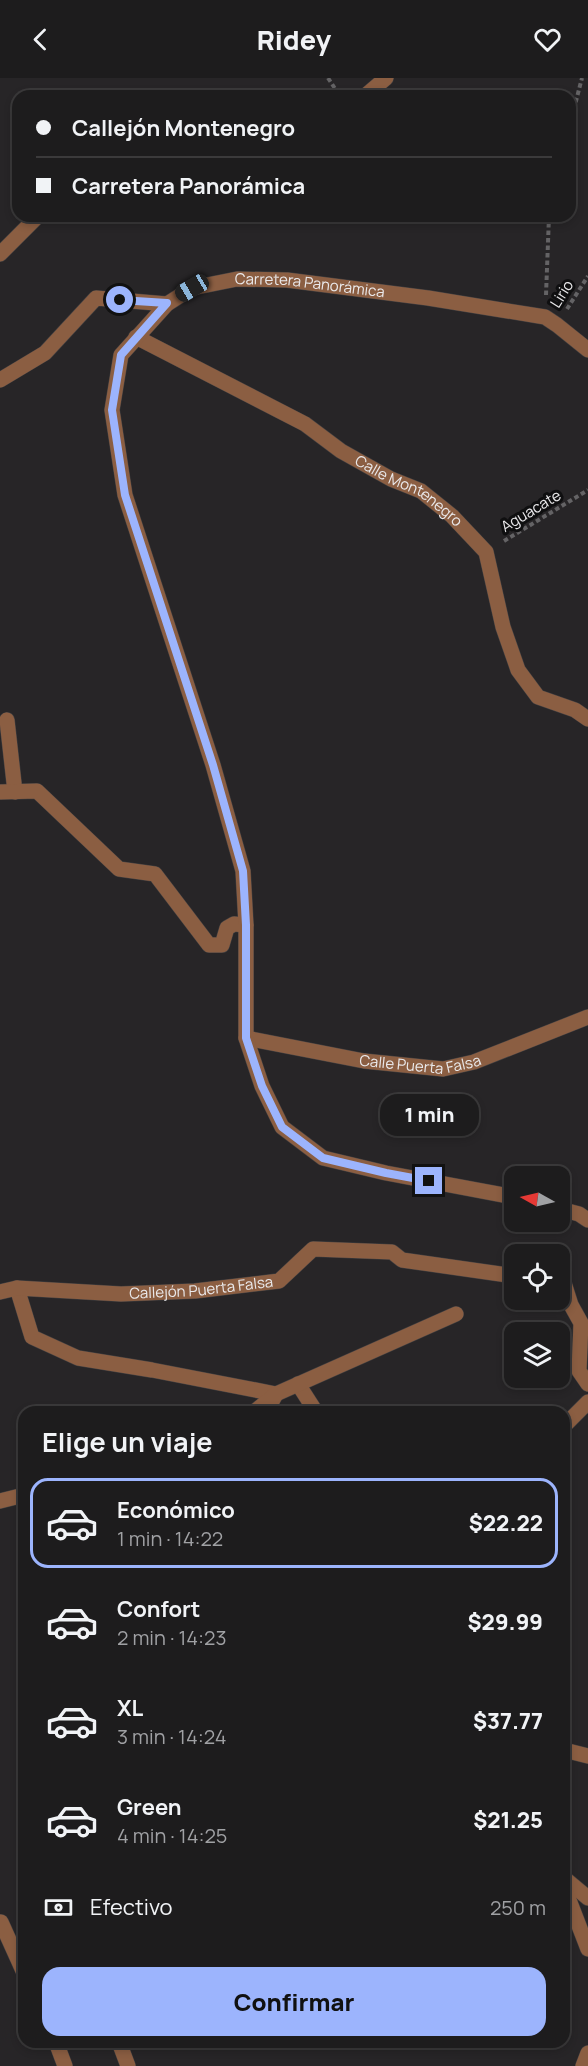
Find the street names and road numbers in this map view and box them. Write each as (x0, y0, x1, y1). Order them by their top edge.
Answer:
street label: Carretera Panorámica (235, 268, 386, 302)
street label: Lirio (545, 276, 578, 312)
street label: Calle Montenegro (351, 450, 468, 531)
street label: Aguacate (497, 484, 565, 537)
street label: Calle Puerta Falsa (358, 1049, 484, 1079)
street label: Callejón Puerta Falsa (129, 1271, 274, 1304)

